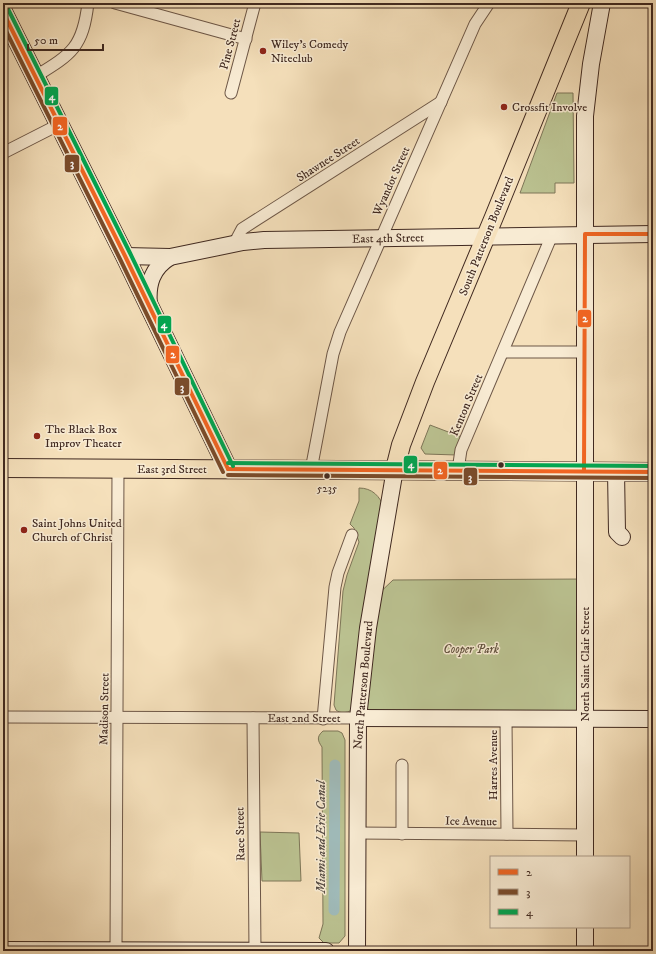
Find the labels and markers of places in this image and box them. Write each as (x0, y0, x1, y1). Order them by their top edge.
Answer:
place label: Wiley’s Comedy Niteclub (270, 37, 349, 66)
marker: Wiley’s Comedy Niteclub (258, 46, 268, 56)
place label: Crossfit Involve (512, 100, 587, 115)
marker: Crossfit Involve (499, 102, 509, 112)
place label: The Black Box Improv Theater (45, 422, 122, 451)
marker: The Black Box Improv Theater (32, 431, 42, 441)
unlabelled marker (496, 460, 506, 470)
marker: 5235 (322, 471, 332, 481)
place label: 5235 (317, 482, 338, 496)
place label: Saint Johns United Church of Christ (32, 516, 122, 545)
marker: Saint Johns United Church of Christ (19, 525, 29, 535)

